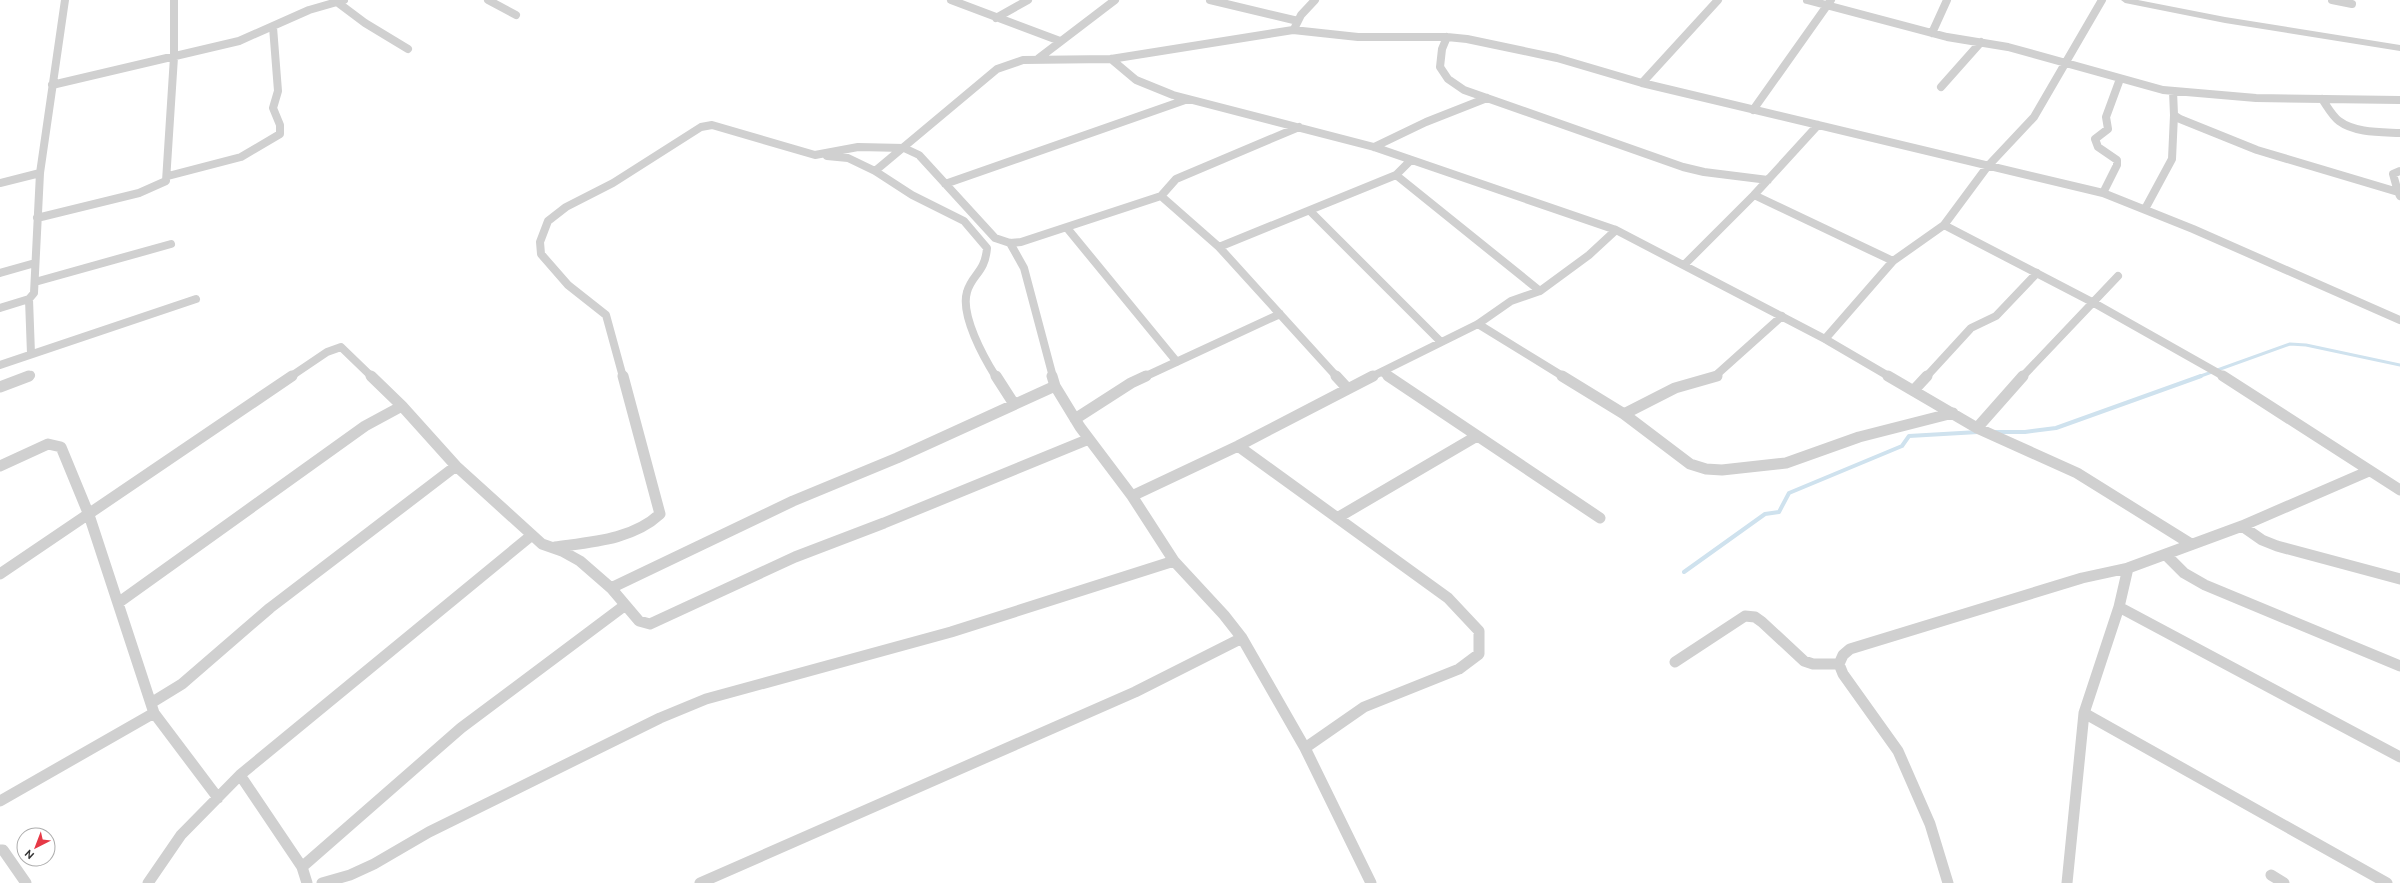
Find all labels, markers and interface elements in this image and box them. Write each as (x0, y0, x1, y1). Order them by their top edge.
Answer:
north arrow (16, 827, 56, 867)
text: N (22, 847, 36, 862)

